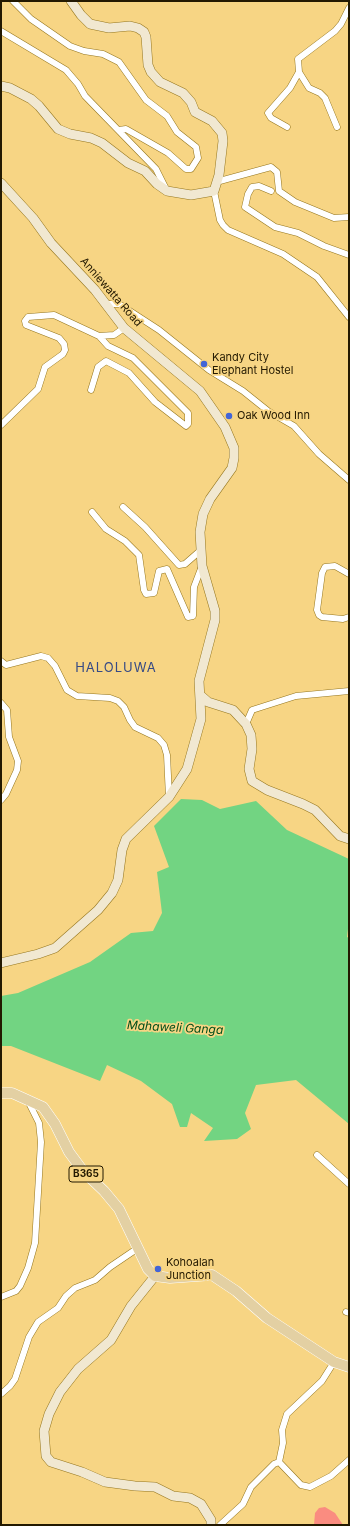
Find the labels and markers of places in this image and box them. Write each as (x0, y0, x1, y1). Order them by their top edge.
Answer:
place label: Kandy City Elephant Hostel (212, 351, 293, 377)
marker: Kandy City Elephant Hostel (199, 359, 209, 369)
place label: Oak Wood Inn (237, 409, 310, 423)
marker: Oak Wood Inn (224, 411, 234, 421)
place label: Kohoalan Junction (166, 1256, 214, 1282)
marker: Kohoalan Junction (153, 1264, 163, 1274)

